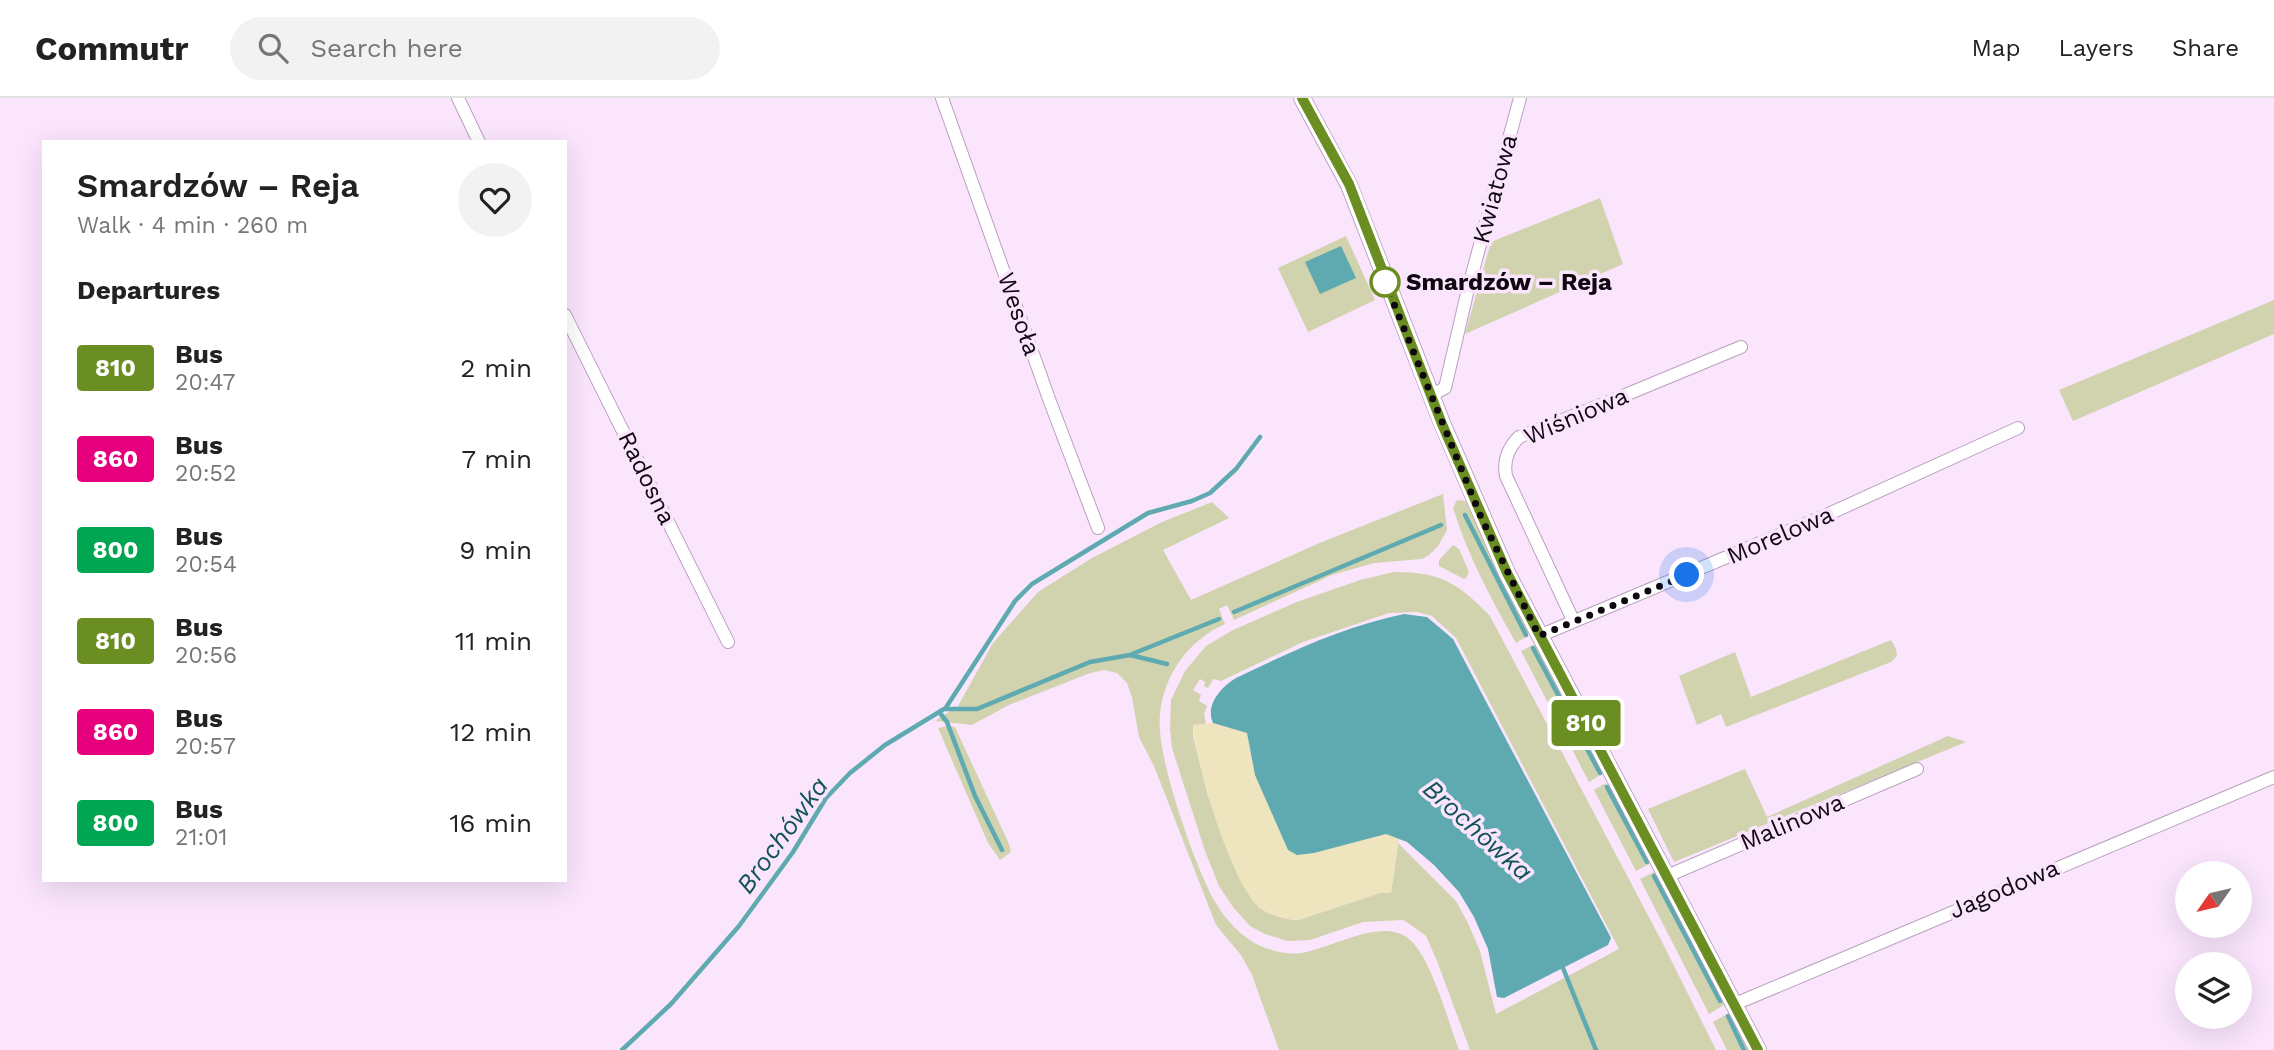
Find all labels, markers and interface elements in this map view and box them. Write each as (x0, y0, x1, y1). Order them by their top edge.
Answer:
search box (230, 17, 720, 80)
text: Commutr (35, 29, 188, 68)
icon: search (254, 29, 292, 67)
text: Search here (310, 33, 463, 63)
text: Map (1972, 34, 2020, 62)
text: Layers (2058, 34, 2134, 62)
text: Share (2172, 34, 2239, 62)
street label: Kwiatowa (1467, 131, 1523, 247)
button: heart (458, 163, 532, 237)
text: Smardzów – Reja (77, 166, 359, 205)
text: Walk · 4 min · 260 m (77, 212, 308, 239)
marker: Smardzów – Reja (1370, 267, 1400, 297)
place label: Smardzów – Reja (1406, 268, 1612, 296)
street label: Wesoła (992, 269, 1046, 359)
text: Departures (77, 275, 220, 305)
text: Bus (175, 339, 223, 369)
text: 2 min (460, 353, 532, 383)
text: 810 (95, 354, 136, 382)
text: 20:47 (175, 369, 235, 396)
street label: Wiśniowa (1520, 381, 1632, 451)
street label: Radosna (612, 427, 682, 529)
text: Bus (175, 430, 223, 460)
text: 7 min (462, 444, 532, 474)
text: 860 (93, 445, 138, 473)
text: 20:52 (175, 460, 236, 487)
street label: Morelowa (1723, 500, 1837, 570)
text: Bus (175, 521, 223, 551)
text: 9 min (459, 535, 532, 565)
text: 800 (93, 536, 138, 564)
text: 20:54 (175, 551, 237, 578)
your location (1669, 557, 1704, 592)
text: Bus (175, 612, 223, 642)
text: 11 min (455, 626, 532, 656)
text: 810 (95, 627, 136, 655)
text: 20:56 (175, 642, 237, 669)
line badge: 810 (1546, 700, 1626, 746)
text: Bus (175, 703, 223, 733)
text: 810 (1566, 709, 1606, 737)
text: 12 min (450, 717, 532, 747)
text: 860 (93, 718, 138, 746)
text: 20:57 (175, 733, 236, 760)
water label: Brochówka (730, 771, 834, 899)
water label: Brochówka (1417, 773, 1539, 887)
street label: Malinowa (1736, 788, 1848, 856)
text: Bus (175, 794, 223, 824)
text: 16 min (449, 808, 532, 838)
text: 800 (93, 809, 138, 837)
text: 21:01 (175, 824, 227, 851)
street label: Jagodowa (1945, 853, 2063, 925)
north arrow (2175, 861, 2252, 938)
map controls (2175, 861, 2252, 1029)
button: layers (2175, 952, 2252, 1029)

